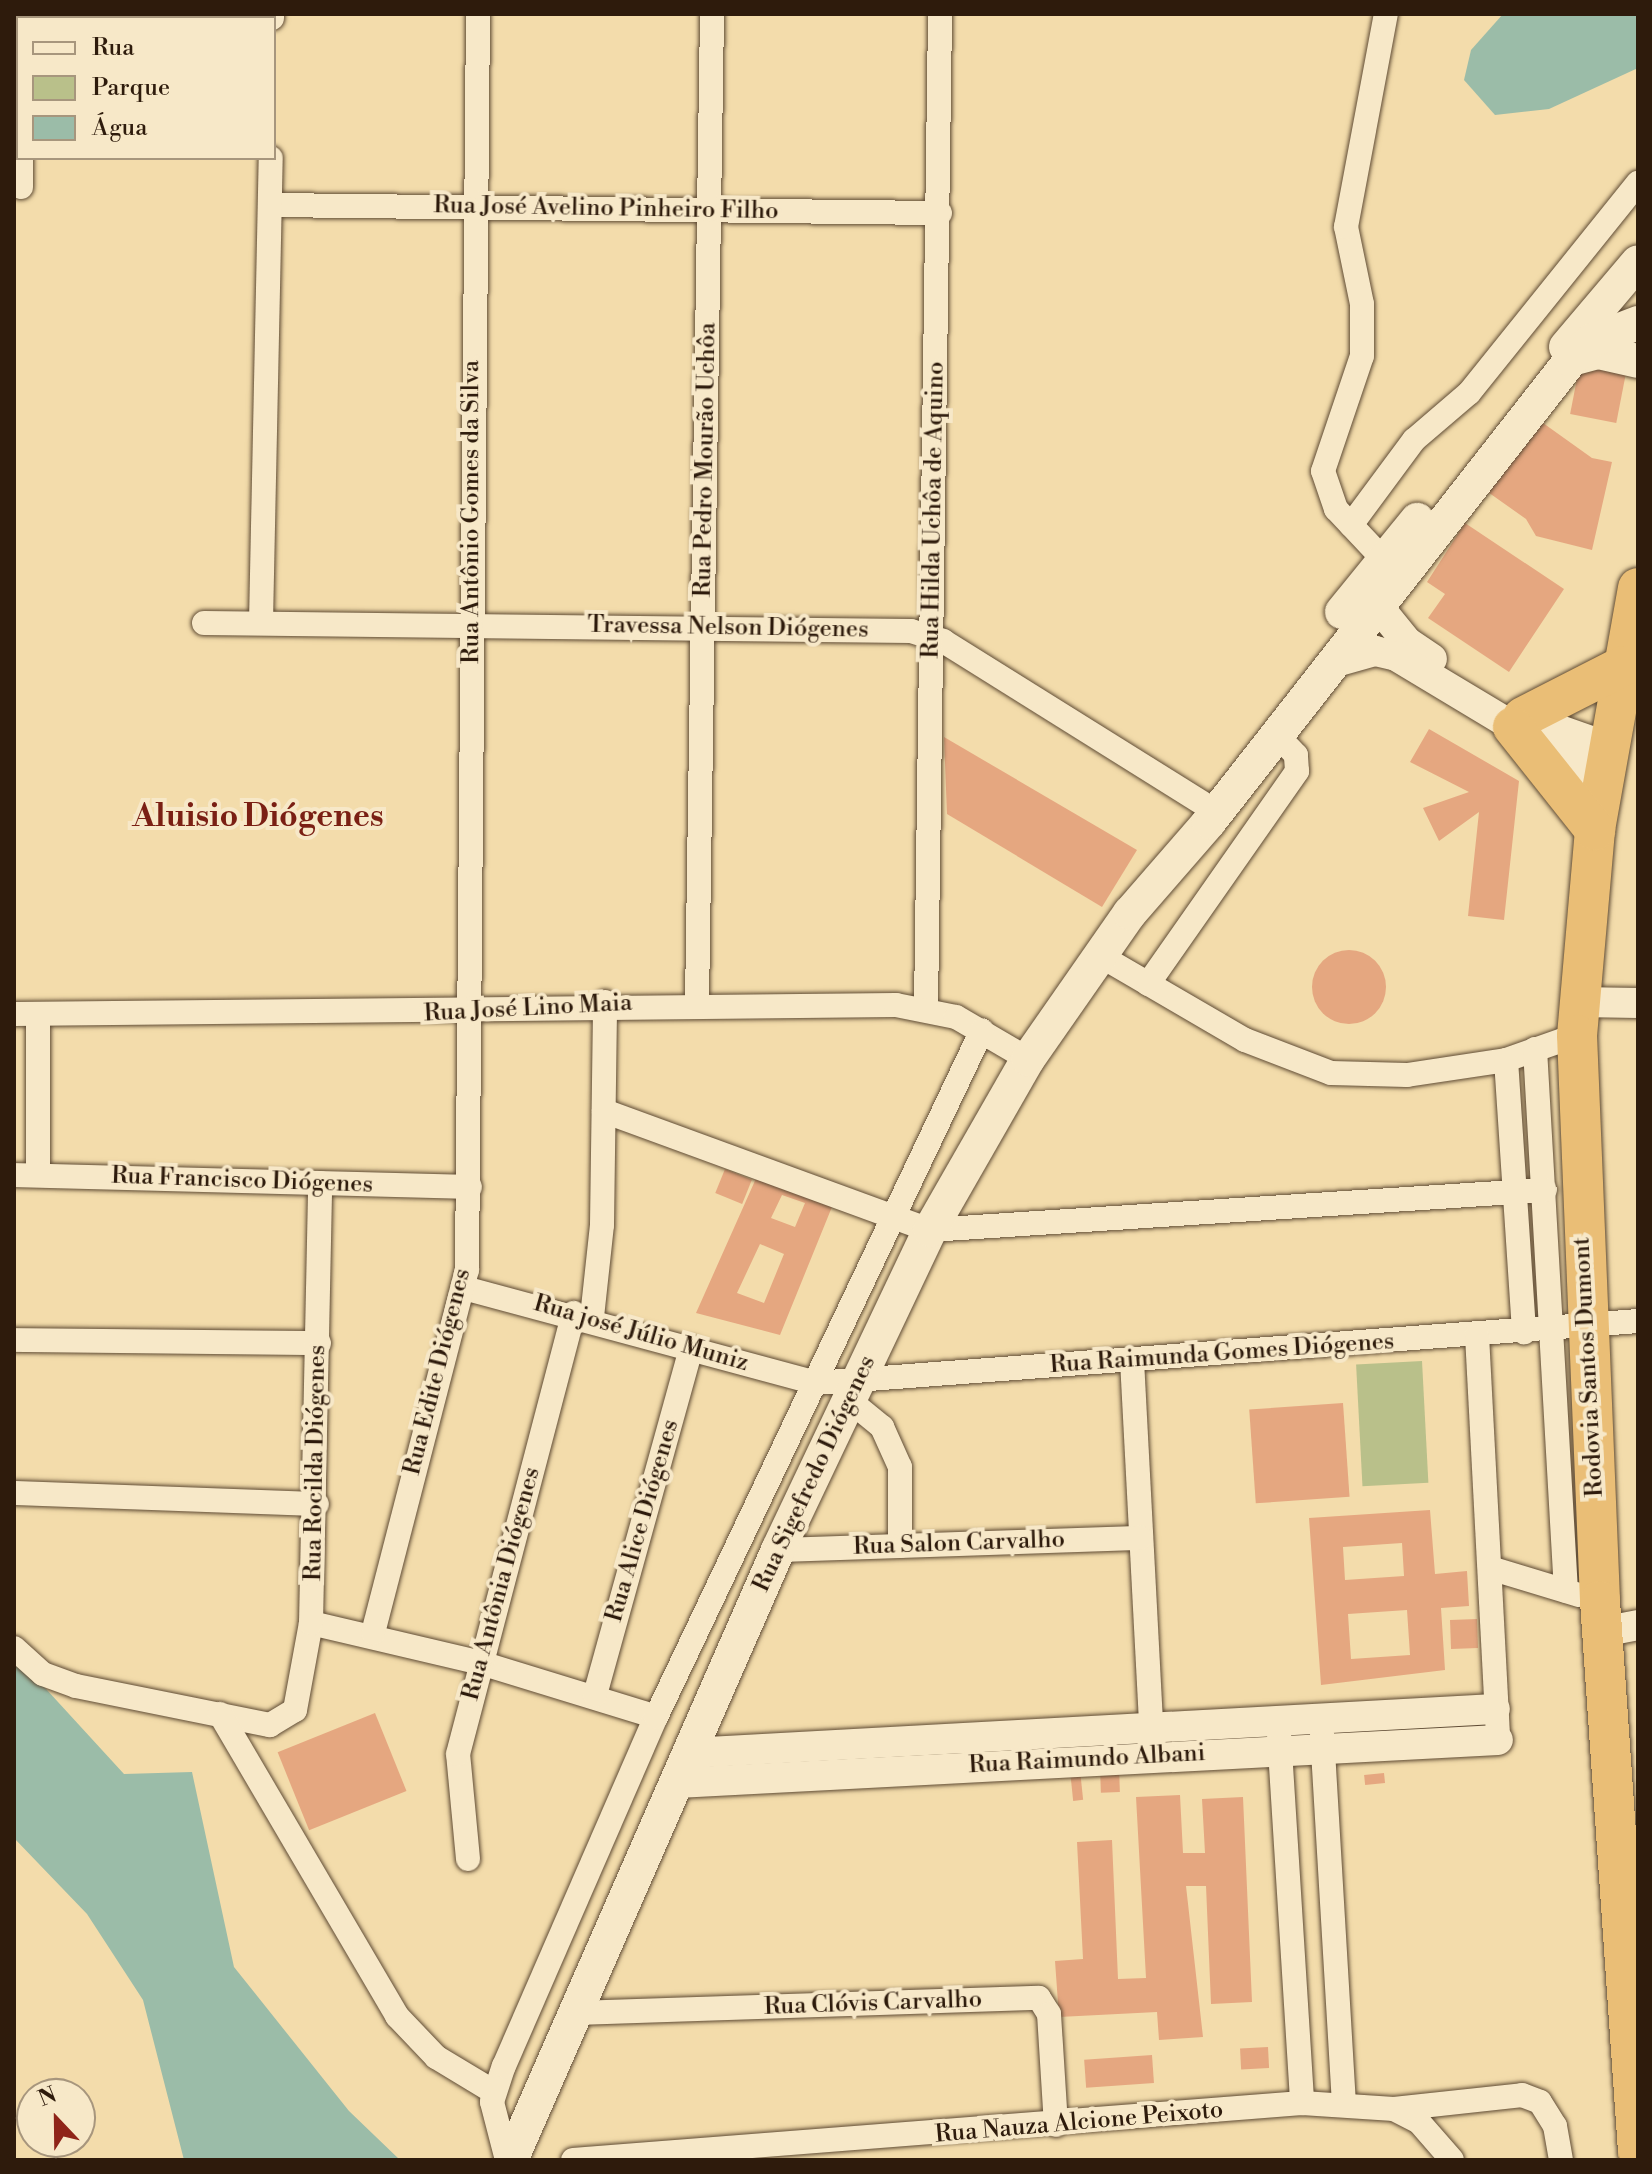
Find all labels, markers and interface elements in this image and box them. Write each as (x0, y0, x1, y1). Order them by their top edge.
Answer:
legend (16, 16, 276, 160)
text: Rua (92, 33, 134, 63)
text: Parque (92, 73, 170, 103)
text: Água (92, 113, 147, 143)
street label: Rua José Avelino Pinheiro Filho (433, 192, 779, 226)
street label: Rua Pedro Mourão Uchôa (689, 322, 723, 598)
street label: Rua Antônio Gomes da Silva (458, 360, 486, 664)
street label: Rua Hilda Uchôa de Aquino (917, 361, 951, 659)
street label: Travessa Nelson Diógenes (587, 611, 869, 645)
district label: Aluisio Diógenes (132, 797, 384, 835)
street label: Rua José Lino Maia (423, 989, 633, 1029)
street label: Rua Francisco Diógenes (111, 1162, 373, 1200)
street label: Rodovia Santos Dumont (1568, 1236, 1610, 1498)
street label: Rua Edite Diógenes (398, 1266, 478, 1478)
street label: Rua josé Júlio Muniz (530, 1290, 752, 1378)
street label: Rua Raimunda Gomes Diógenes (1049, 1328, 1395, 1380)
street label: Rua Rocilda Diógenes (300, 1345, 332, 1581)
street label: Rua Sigefredo Diógenes (748, 1351, 882, 1597)
street label: Rua Alice Diógenes (600, 1416, 686, 1626)
street label: Rua Antônia Diógenes (457, 1464, 547, 1704)
street label: Rua Salon Carvalho (853, 1526, 1065, 1562)
street label: Rua Raimundo Albani (968, 1739, 1206, 1781)
street label: Rua Clóvis Carvalho (763, 1986, 983, 2022)
north arrow (16, 2078, 96, 2158)
text: N (34, 2081, 61, 2113)
street label: Rua Nauza Alcione Peixoto (934, 2096, 1224, 2150)

